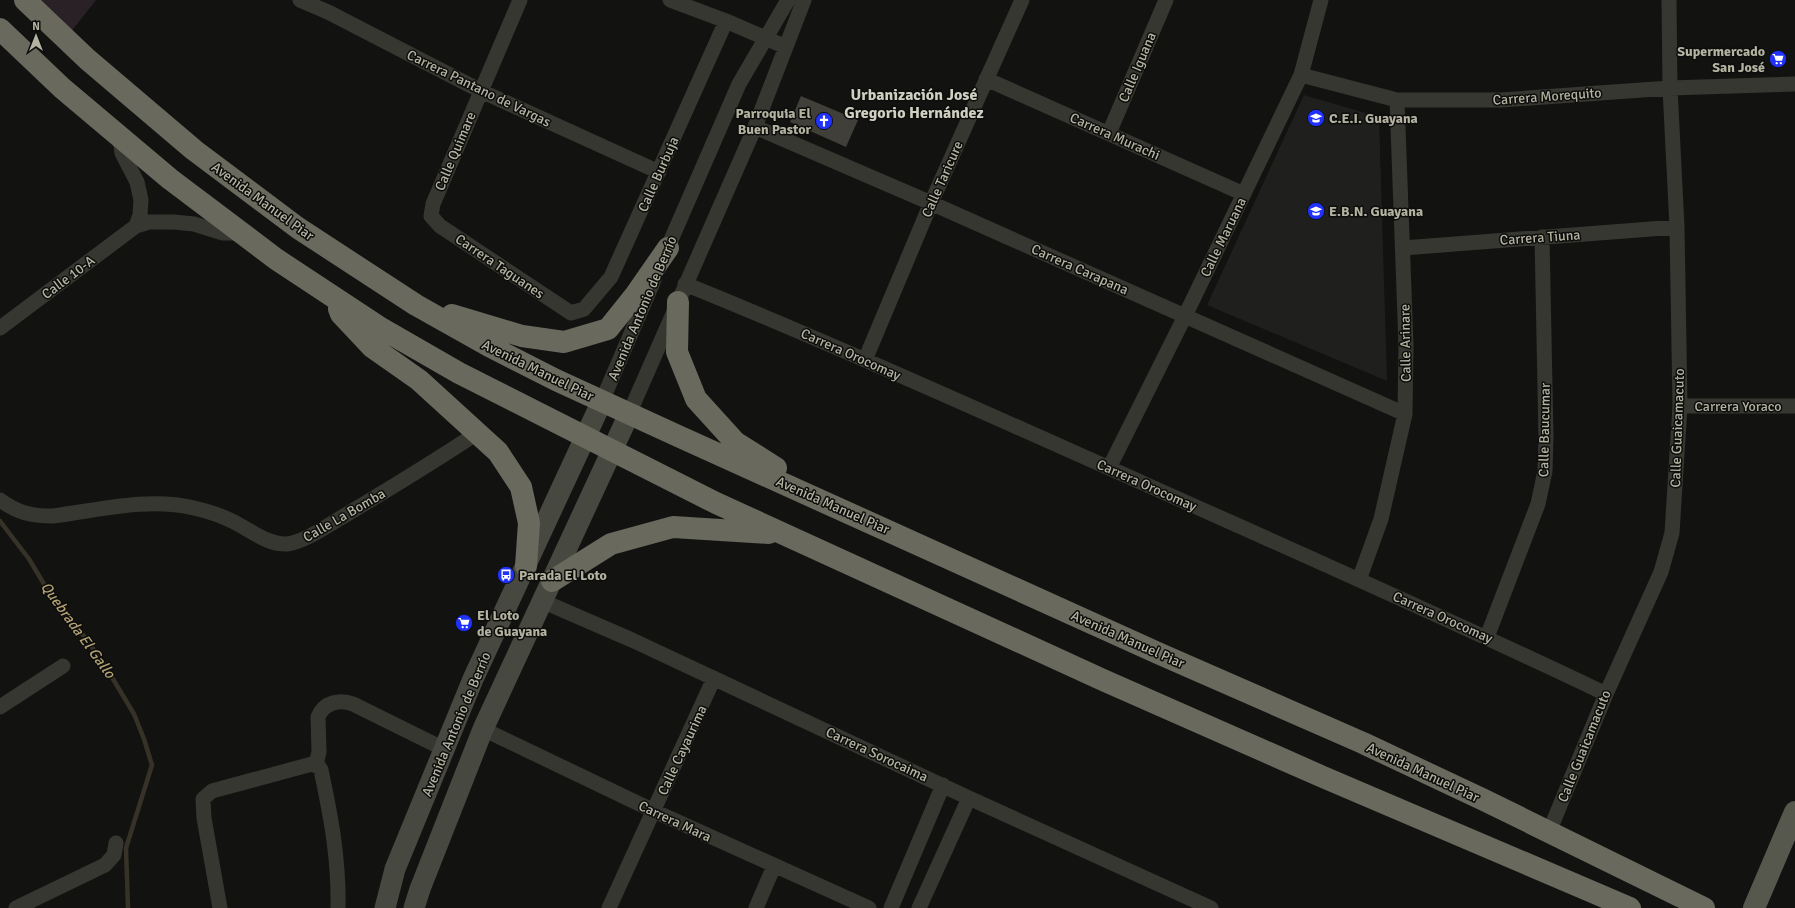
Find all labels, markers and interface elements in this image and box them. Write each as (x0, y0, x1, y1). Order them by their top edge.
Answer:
north arrow (16, 16, 56, 56)
text: N (32, 20, 40, 33)
street label: Calle Iguana (1115, 30, 1160, 105)
place label: Supermercado San José (1677, 43, 1765, 76)
street label: Carrera Pantano de Vargas (404, 46, 553, 131)
supermarket icon: Supermercado San José (1768, 49, 1788, 69)
street label: Carrera Morequito (1492, 84, 1602, 109)
district label: Urbanización José Gregorio Hernández (844, 85, 984, 123)
place label: Parroquia El Buen Pastor (736, 105, 812, 138)
school or university icon: C.E.I. Guayana (1306, 108, 1326, 128)
street label: Calle Quimare (431, 109, 480, 193)
street label: Carrera Murachi (1067, 109, 1162, 164)
place label: C.E.I. Guayana (1329, 110, 1418, 127)
church icon: Parroquia El Buen Pastor (814, 111, 834, 131)
street label: Calle Burbuja (634, 134, 683, 215)
street label: Calle Taricure (918, 138, 967, 220)
street label: Avenida Manuel Piar (208, 159, 318, 245)
street label: Calle Maruana (1197, 195, 1250, 280)
school or university icon: E.B.N. Guayana (1306, 201, 1326, 221)
place label: E.B.N. Guayana (1329, 203, 1423, 220)
street label: Carrera Tiuna (1499, 226, 1581, 249)
street label: Carrera Taguanes (452, 230, 547, 302)
street label: Avenida Antonio de Berrío (604, 233, 681, 383)
street label: Carrera Carapana (1029, 240, 1131, 298)
street label: Calle 10-A (38, 252, 99, 303)
street label: Calle Arinare (1396, 304, 1415, 382)
street label: Carrera Orocomay (798, 325, 904, 384)
street label: Avenida Manuel Piar (479, 336, 597, 405)
street label: Calle Guaicamacuto (1667, 368, 1688, 488)
street label: Calle Baucumar (1535, 382, 1554, 477)
street label: Carrera Yoraco (1694, 398, 1782, 415)
street label: Carrera Orocomay (1094, 456, 1200, 515)
street label: Avenida Manuel Piar (773, 473, 893, 538)
street label: Calle La Bomba (300, 485, 388, 546)
bus stop icon: Parada El Loto (496, 565, 516, 585)
place label: Parada El Loto (519, 567, 607, 584)
water label: Quebrada El Gallo (37, 578, 120, 683)
street label: Carrera Orocomay (1390, 588, 1496, 647)
place label: El Loto de Guayana (477, 607, 547, 640)
street label: Avenida Manuel Piar (1068, 607, 1188, 672)
supermarket icon: El Loto de Guayana (454, 613, 474, 633)
street label: Avenida Antonio de Berrío (418, 649, 495, 799)
street label: Calle Guaicamacuto (1554, 688, 1615, 805)
street label: Calle Cayaurima (654, 703, 711, 798)
street label: Carrera Sorocaima (823, 723, 931, 786)
street label: Avenida Manuel Piar (1364, 739, 1483, 806)
street label: Carrera Mara (636, 797, 714, 846)

